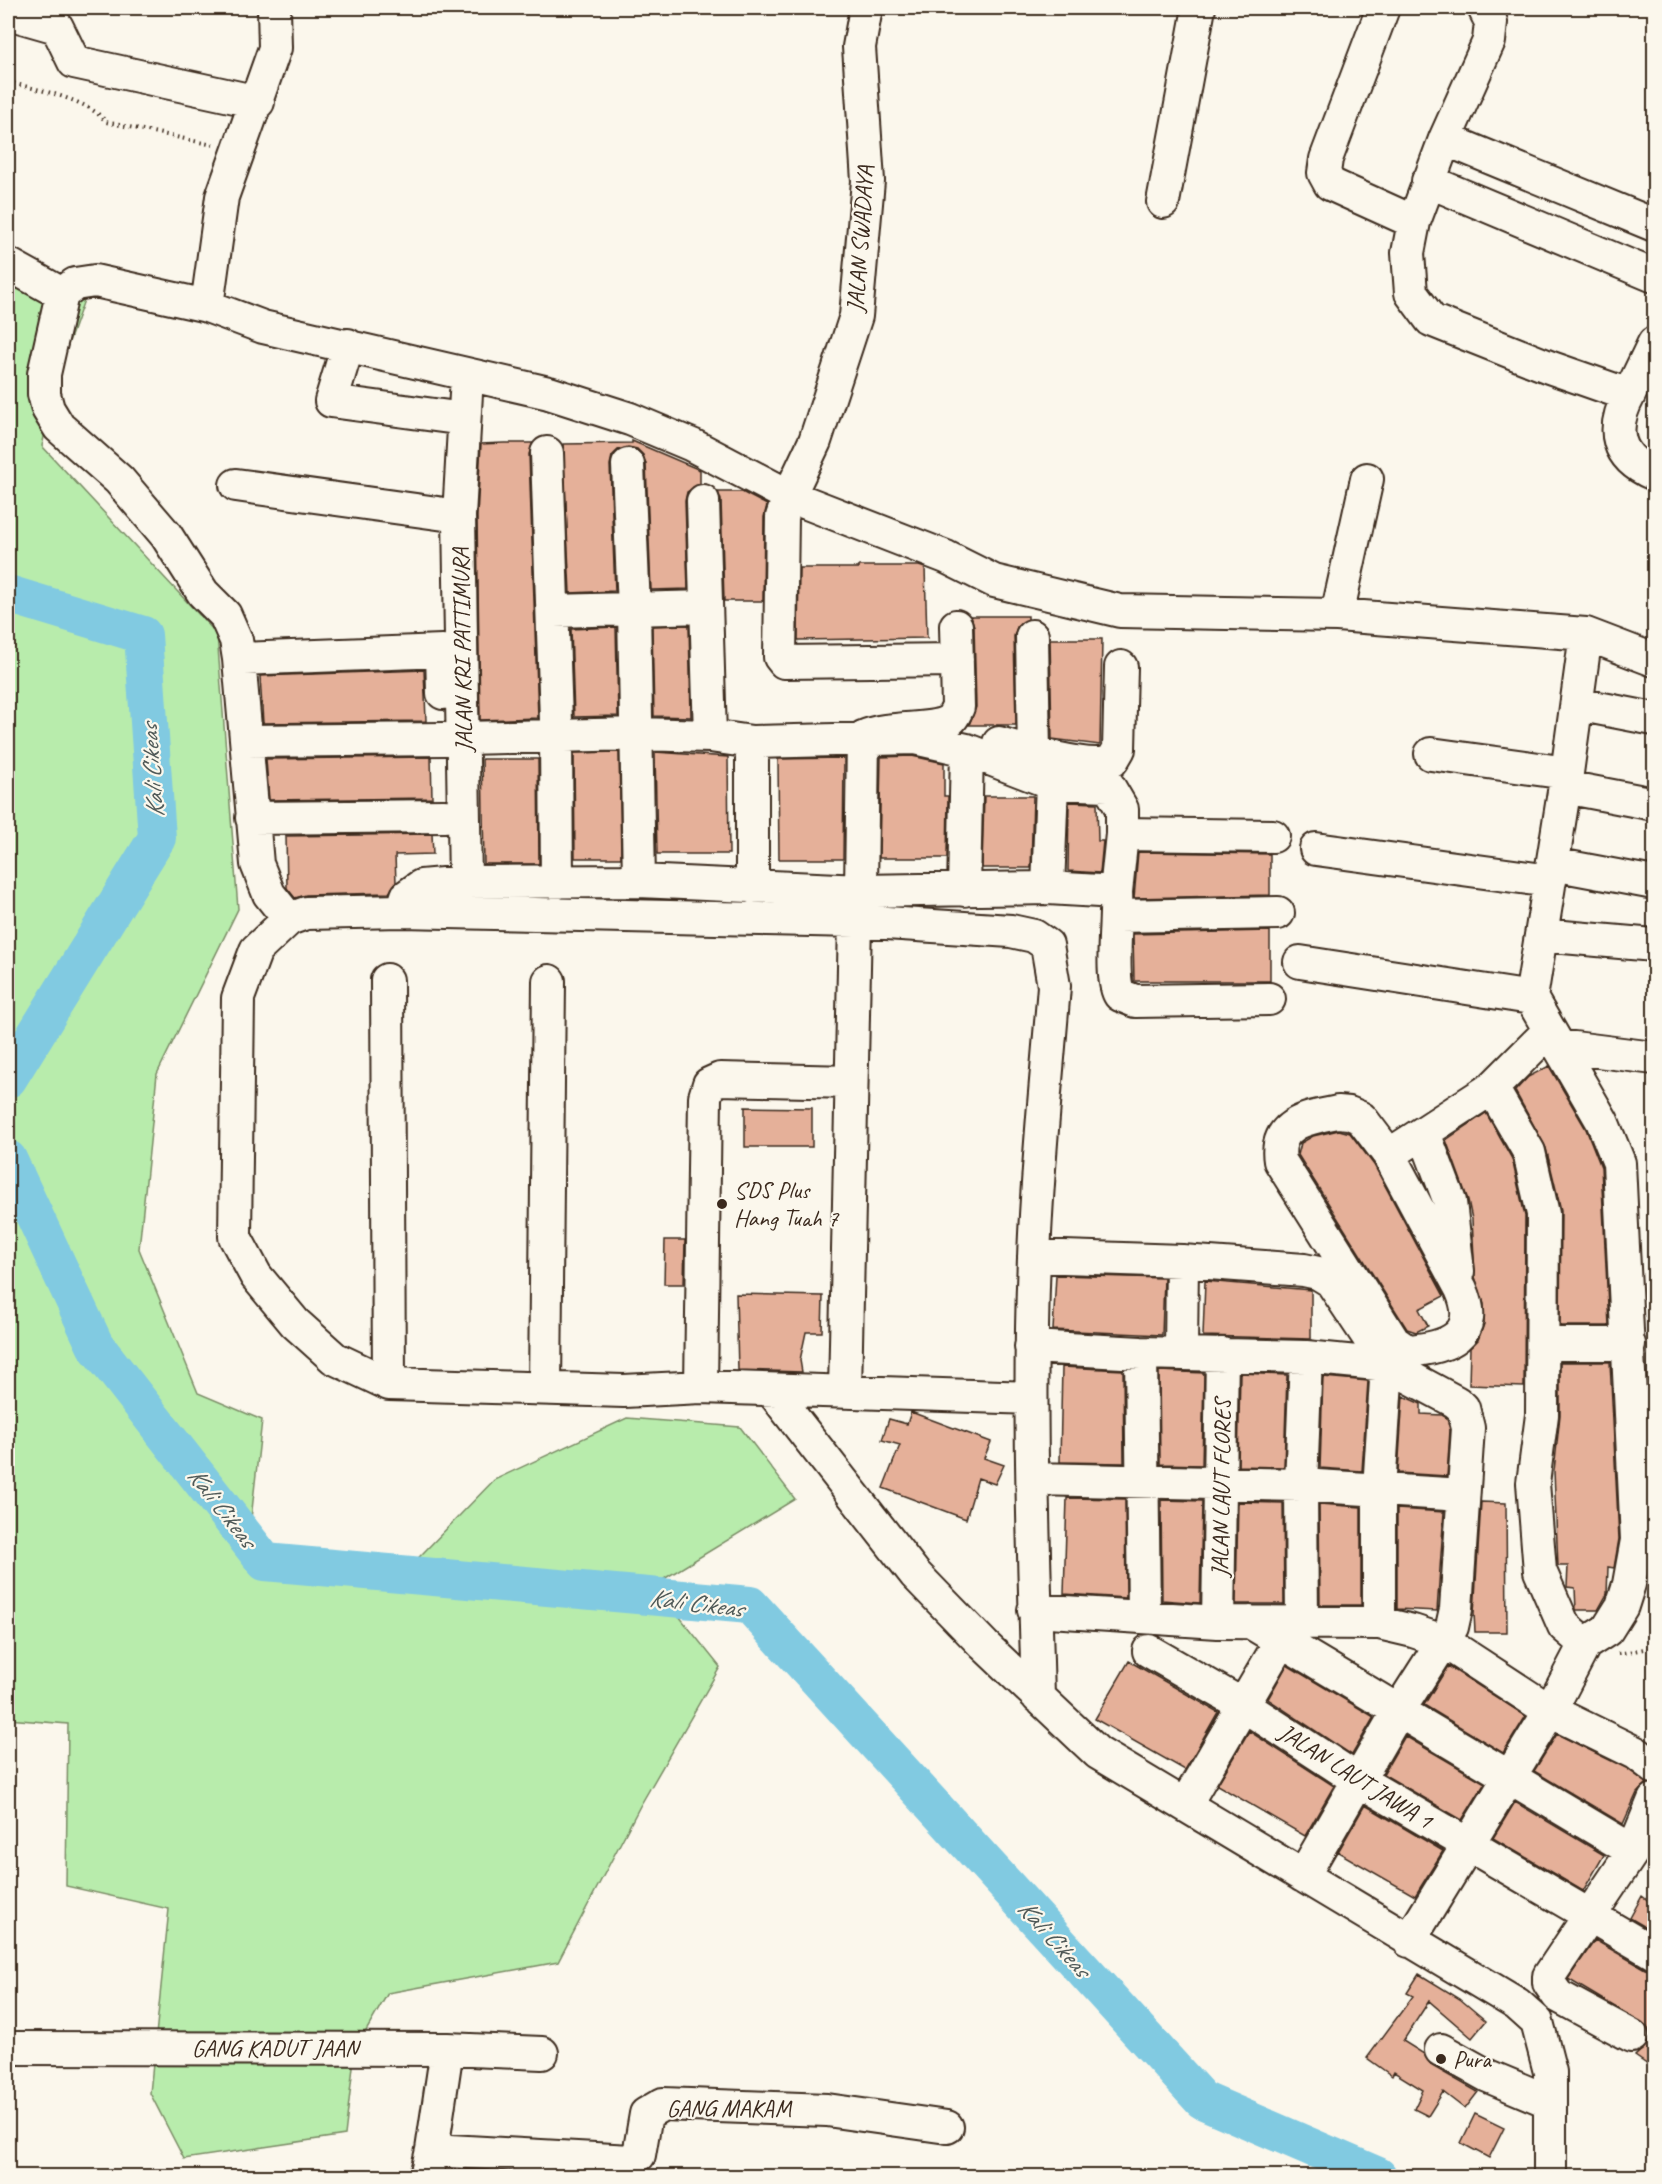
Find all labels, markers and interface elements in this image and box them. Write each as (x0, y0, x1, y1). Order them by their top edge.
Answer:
street label: JALAN SWADAYA (840, 164, 880, 314)
street label: JALAN KRI PATTIMURA (445, 547, 479, 753)
water label: Kali Cikeas (132, 719, 172, 819)
place label: SDS Plus Hang Tuah 7 (734, 1175, 839, 1233)
marker: SDS Plus Hang Tuah 7 (715, 1197, 729, 1211)
street label: JALAN LAUT FLORES (1204, 1395, 1238, 1578)
water label: Kali Cikeas (180, 1460, 266, 1557)
water label: Kali Cikeas (648, 1581, 748, 1626)
street label: JALAN LAUT JAWA 1 (1273, 1716, 1439, 1836)
water label: Kali Cikeas (1010, 1892, 1100, 1987)
street label: GANG KADUT JAAN (192, 2033, 362, 2063)
place label: Pura (1453, 2044, 1492, 2074)
marker: Pura (1434, 2052, 1448, 2066)
street label: GANG MAKAM (667, 2093, 793, 2123)

